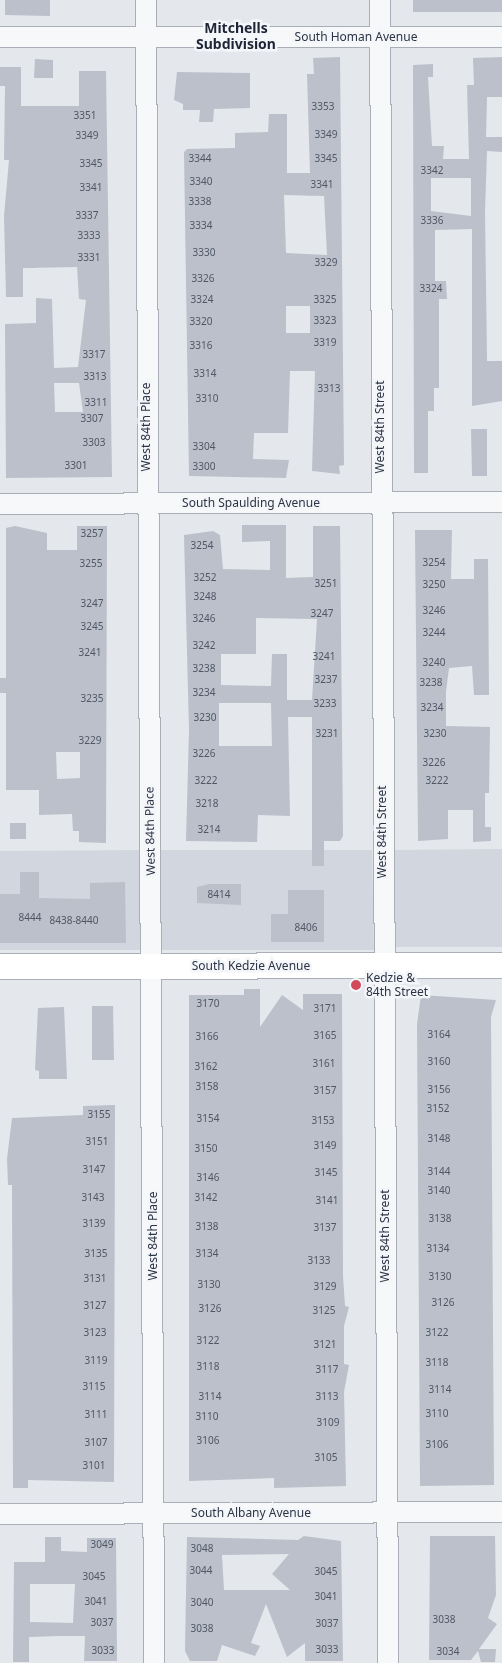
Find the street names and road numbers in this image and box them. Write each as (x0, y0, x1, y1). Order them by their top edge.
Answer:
street label: South Homan Avenue (295, 30, 417, 44)
street label: West 84th Street (373, 381, 387, 473)
street label: West 84th Place (139, 382, 153, 472)
street label: South Spaulding Avenue (182, 496, 320, 510)
street label: West 84th Place (142, 786, 158, 876)
street label: West 84th Street (375, 786, 389, 878)
street label: South Kedzie Avenue (192, 959, 310, 973)
street label: West 84th Street (378, 1190, 392, 1282)
street label: West 84th Place (146, 1191, 160, 1281)
street label: South Albany Avenue (191, 1506, 311, 1520)

